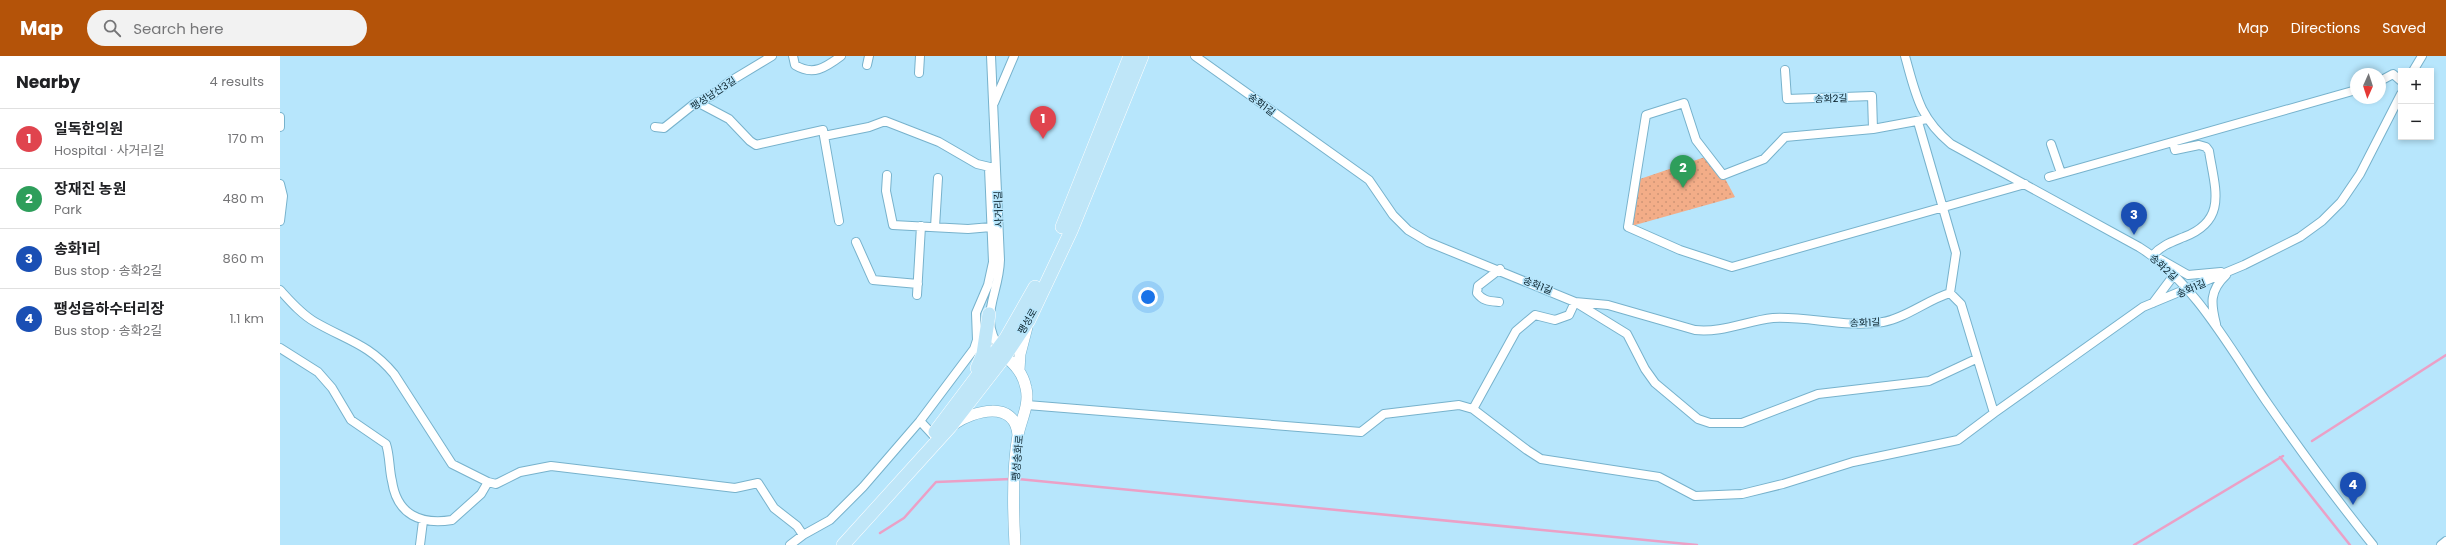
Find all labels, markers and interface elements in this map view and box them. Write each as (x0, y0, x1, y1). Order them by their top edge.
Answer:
search box (87, 10, 367, 46)
text: Map (20, 15, 63, 42)
icon: search (101, 17, 123, 39)
text: Search here (133, 18, 224, 39)
text: Map (2238, 18, 2269, 38)
text: Directions (2291, 18, 2360, 38)
text: Saved (2382, 18, 2426, 38)
north arrow (2350, 68, 2386, 104)
map controls (2398, 68, 2434, 140)
button: + (2398, 68, 2434, 104)
text: Nearby (16, 70, 80, 94)
text: 4 results (210, 72, 264, 91)
street label: 팽성남산3길 (687, 73, 739, 114)
street label: 송화1길 (1245, 89, 1279, 120)
street label: 송화2길 (1814, 90, 1848, 107)
button: − (2398, 104, 2434, 140)
pin: 1 (1030, 106, 1056, 139)
text: 일독한의원 (54, 118, 123, 139)
text: 1 (27, 129, 31, 148)
text: 170 m (228, 129, 264, 148)
text: Hospital · 사거리길 (54, 141, 164, 160)
pin: 2 (1670, 155, 1696, 188)
text: 장재진 농원 (54, 178, 126, 199)
text: 2 (25, 189, 33, 208)
text: 480 m (223, 189, 264, 208)
street label: 사거리길 (990, 190, 1007, 228)
text: Park (54, 200, 82, 219)
pin: 3 (2121, 202, 2147, 235)
text: 송화1리 (54, 238, 101, 259)
text: 3 (25, 249, 33, 268)
text: 860 m (223, 249, 264, 268)
street label: 송화2길 (2146, 251, 2181, 284)
text: Bus stop · 송화2길 (54, 261, 162, 280)
street label: 송화1길 (1521, 273, 1555, 298)
street label: 송화1길 (2174, 276, 2208, 301)
your location (1138, 287, 1158, 307)
text: 팽성읍하수터리장 (54, 298, 164, 319)
street label: 팽성로 (1014, 306, 1041, 337)
text: 4 (25, 309, 33, 328)
text: 1.1 km (229, 309, 264, 328)
street label: 송화1길 (1849, 314, 1881, 331)
text: Bus stop · 송화2길 (54, 321, 162, 340)
street label: 팽성송화로 (1008, 434, 1027, 482)
pin: 4 (2340, 472, 2366, 505)

